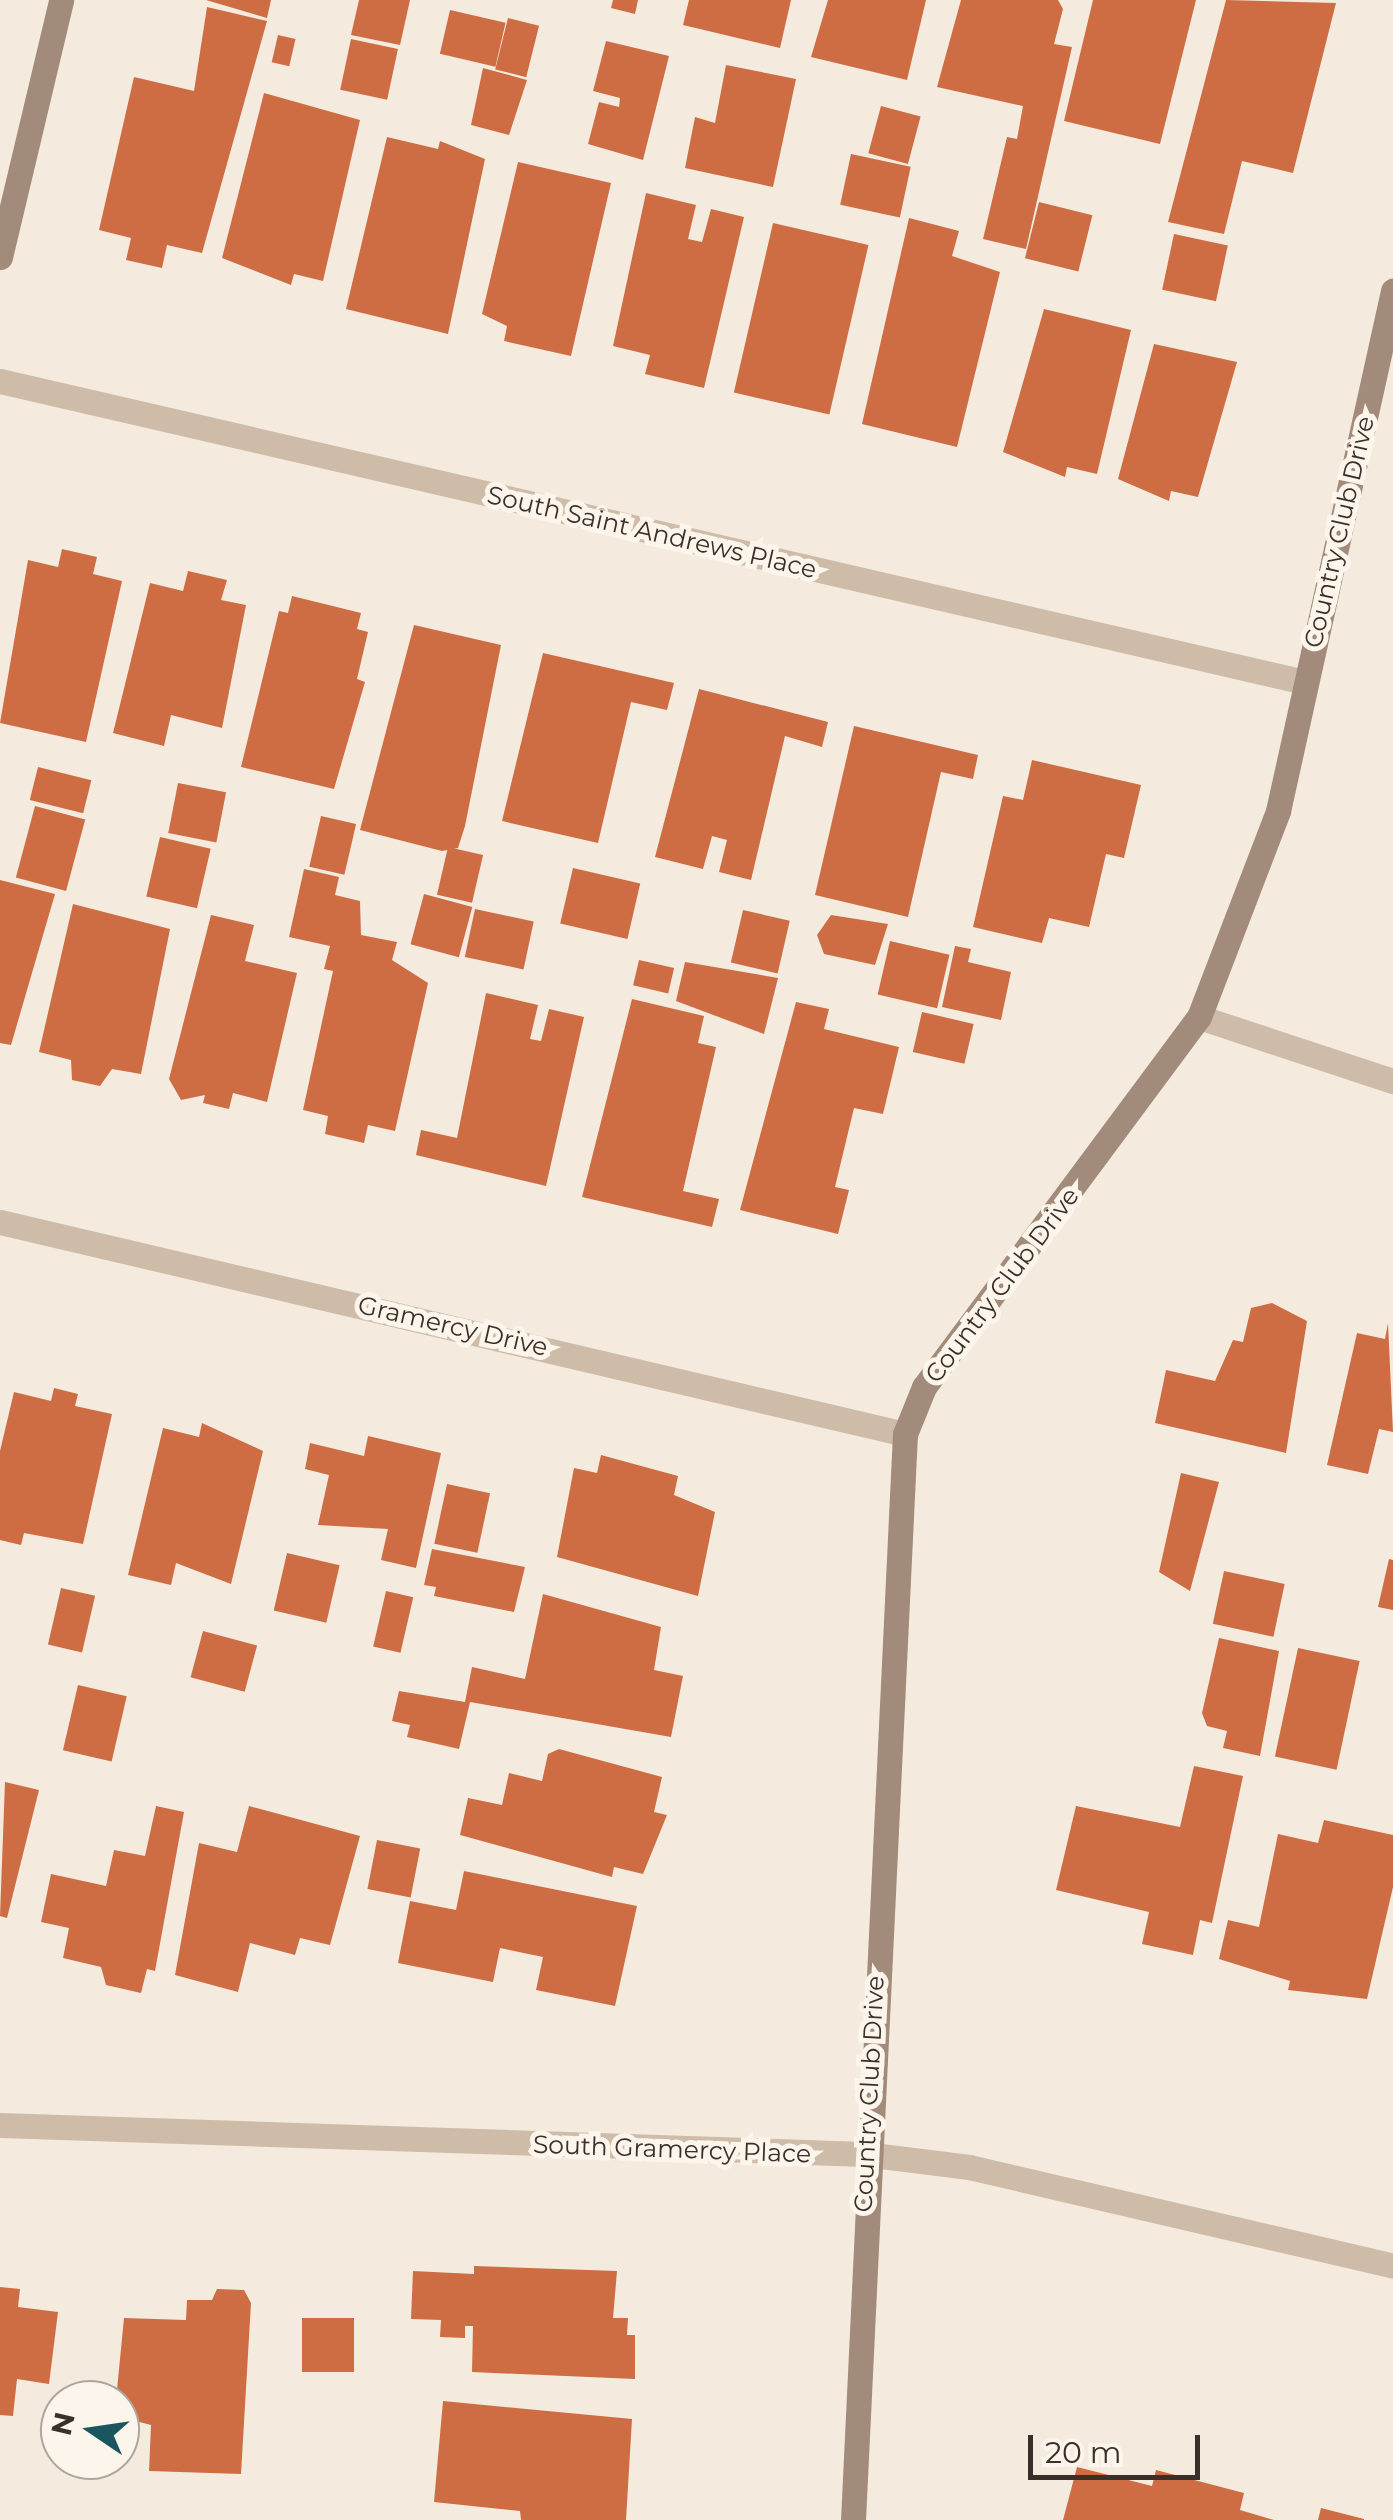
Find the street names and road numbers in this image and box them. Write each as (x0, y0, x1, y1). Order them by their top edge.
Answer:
street label: Country Club Drive (1298, 413, 1380, 651)
street label: South Saint Andrews Place (484, 479, 820, 585)
street label: Country Club Drive (919, 1181, 1085, 1389)
street label: Gramercy Drive (355, 1290, 551, 1362)
street label: Country Club Drive (848, 1975, 890, 2213)
street label: South Gramercy Place (532, 2129, 812, 2169)

